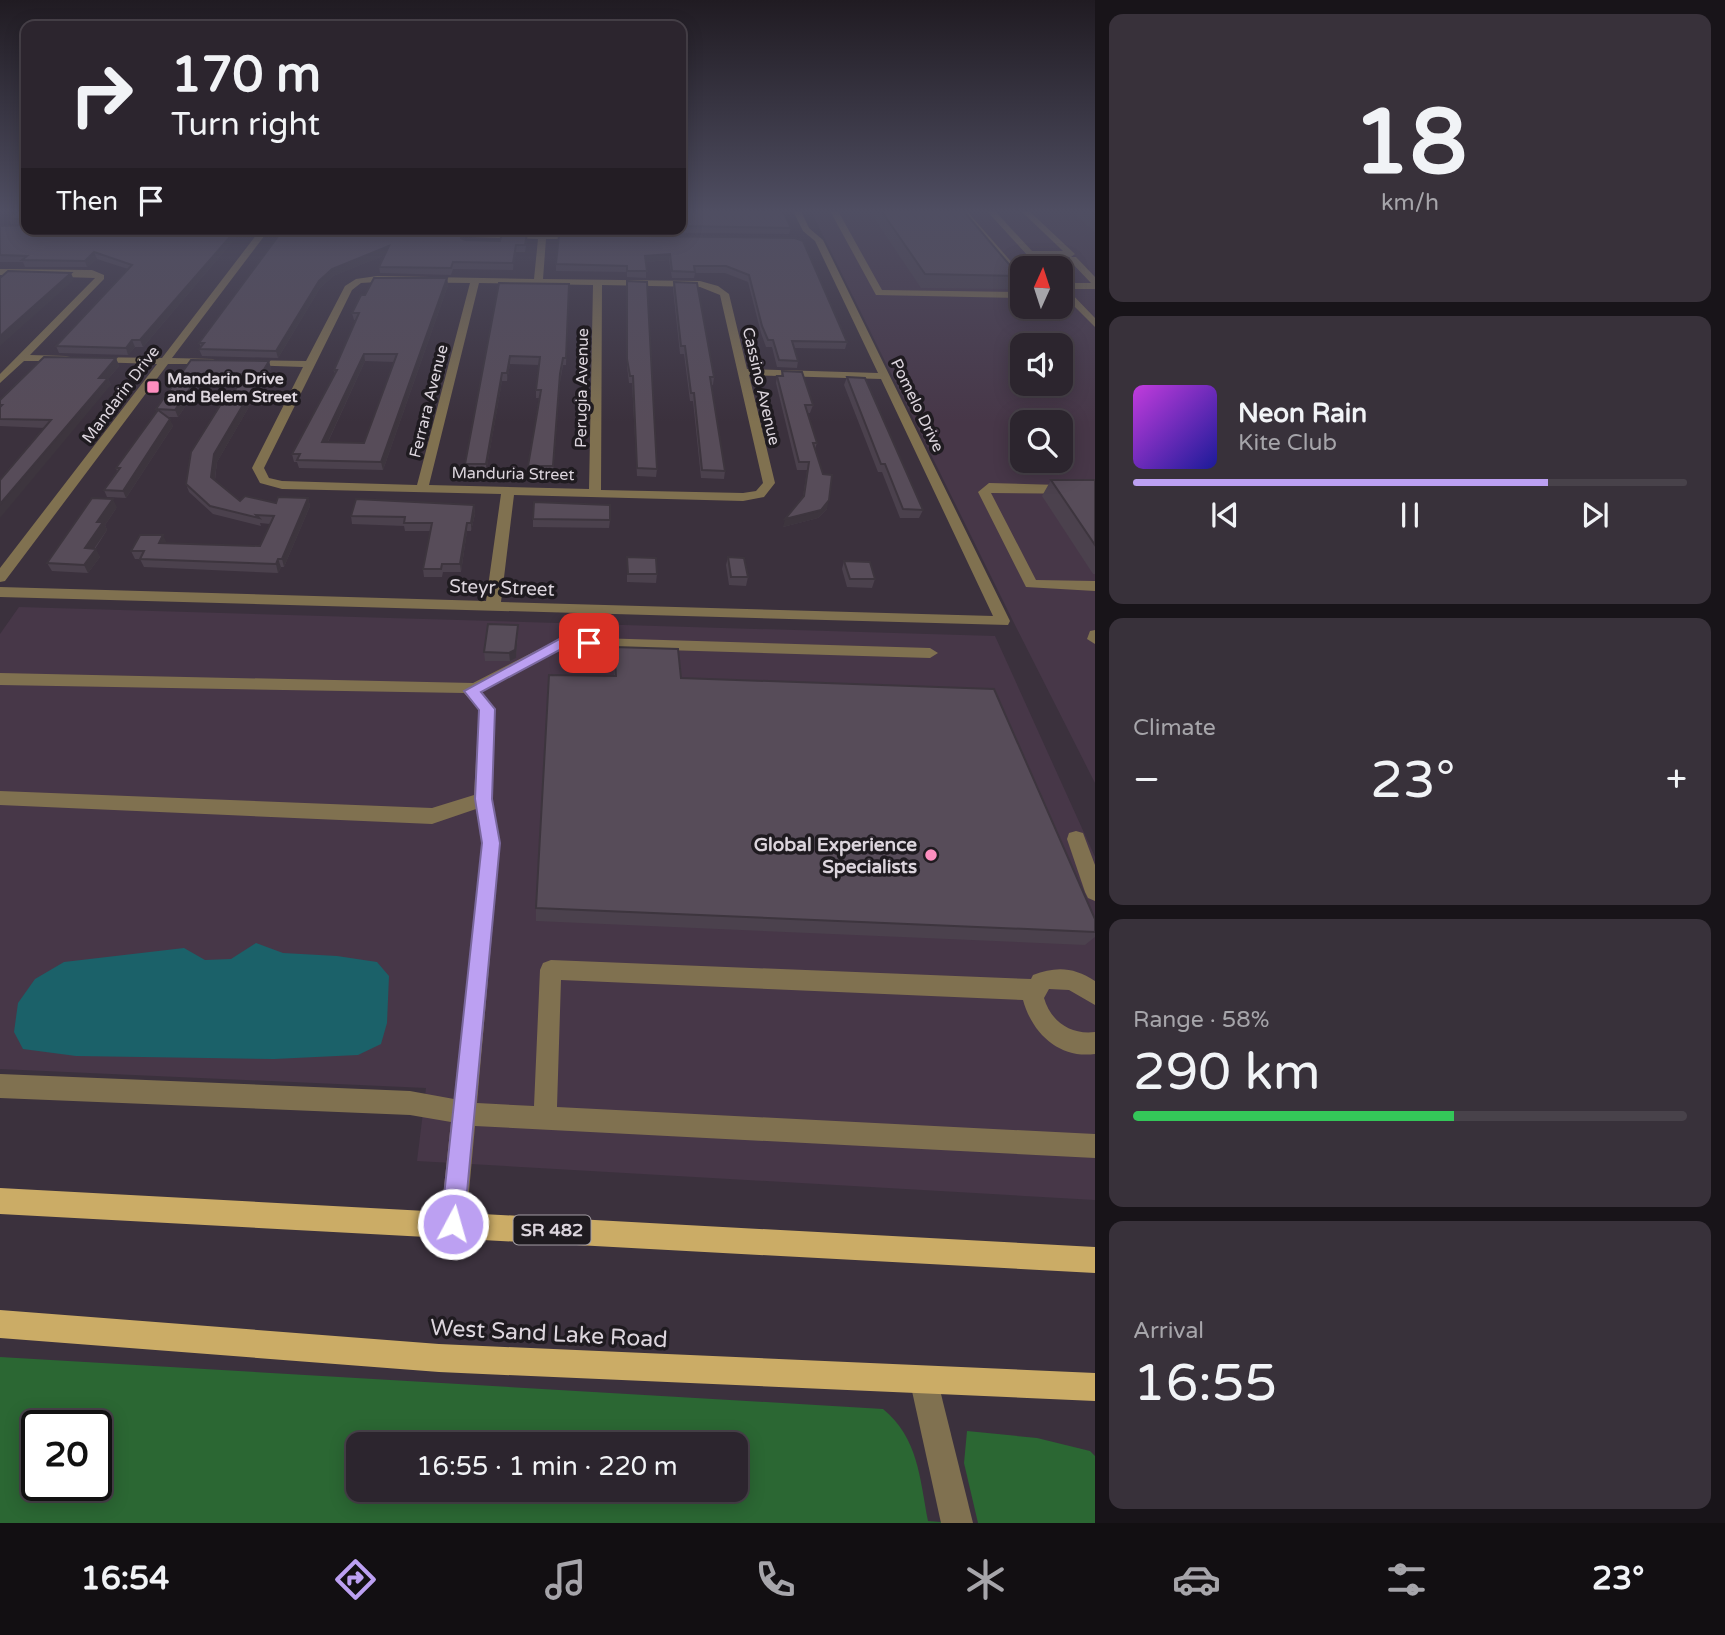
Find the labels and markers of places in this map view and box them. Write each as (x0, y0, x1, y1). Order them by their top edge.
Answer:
place label: Mandarin Drive and Belem Street (167, 369, 299, 407)
marker: Mandarin Drive and Belem Street (145, 379, 161, 395)
pin (559, 613, 619, 673)
place label: Global Experience Specialists (754, 834, 917, 879)
marker: Global Experience Specialists (923, 847, 939, 863)

